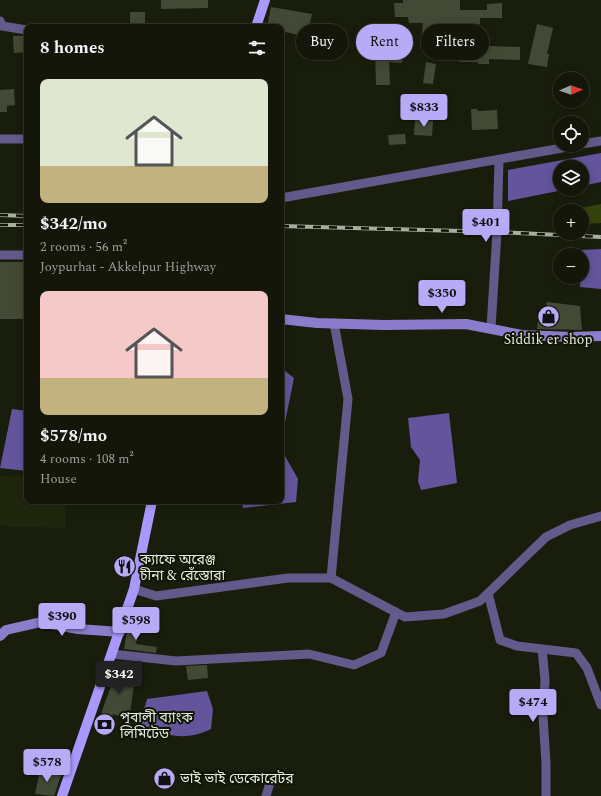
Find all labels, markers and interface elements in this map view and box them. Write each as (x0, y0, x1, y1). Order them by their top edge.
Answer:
chip: Buy (296, 24, 348, 60)
chip: Rent (356, 24, 413, 60)
chip: Filters (421, 24, 489, 60)
text: 8 homes (40, 35, 105, 61)
icon: filters (246, 37, 268, 59)
north arrow (553, 72, 589, 108)
map controls (553, 72, 589, 284)
pin: $833 (400, 94, 448, 128)
text: $833 (409, 97, 439, 117)
icon: home (118, 105, 190, 177)
button: locate (553, 116, 589, 152)
button: layers (553, 160, 589, 196)
button: + (553, 204, 589, 240)
pin: $401 (462, 209, 510, 243)
text: $342/mo (40, 211, 107, 237)
text: $401 (471, 212, 501, 232)
text: 2 rooms · 56 m² (40, 237, 127, 257)
button: − (553, 248, 589, 284)
text: Joypurhat - Akkelpur Highway (40, 257, 216, 277)
pin: $350 (418, 280, 466, 314)
text: $350 (427, 283, 457, 303)
shop icon: Siddik er shop (535, 304, 561, 330)
icon: home (118, 317, 190, 389)
place label: Siddik er shop (504, 329, 592, 350)
text: $578/mo (40, 423, 107, 449)
text: 4 rooms · 108 m² (40, 449, 134, 469)
text: House (40, 469, 77, 489)
place label: ক্যাফে অরেঞ্জ চীনা & রেঁস্তোরা (139, 549, 226, 586)
restaurant icon: ক্যাফে অরেঞ্জ চীনা & রেঁস্তোরা (111, 554, 137, 580)
pin: $390 (38, 603, 86, 637)
text: $390 (47, 606, 77, 626)
pin: $598 (112, 607, 160, 641)
text: $598 (121, 610, 151, 630)
pin: $342 (95, 661, 143, 695)
text: $342 (104, 664, 134, 684)
pin: $474 (509, 689, 557, 723)
text: $474 (518, 692, 548, 712)
place label: পূবালী ব্যাংক লিমিটেড (119, 707, 194, 744)
bank icon: পূবালী ব্যাংক লিমিটেড (91, 712, 117, 738)
pin: $578 (23, 749, 71, 783)
text: $578 (32, 752, 62, 772)
shop icon: ভাই ভাই ডেকোরেটর (152, 765, 178, 791)
place label: ভাই ভাই ডেকোরেটর (179, 768, 294, 789)

